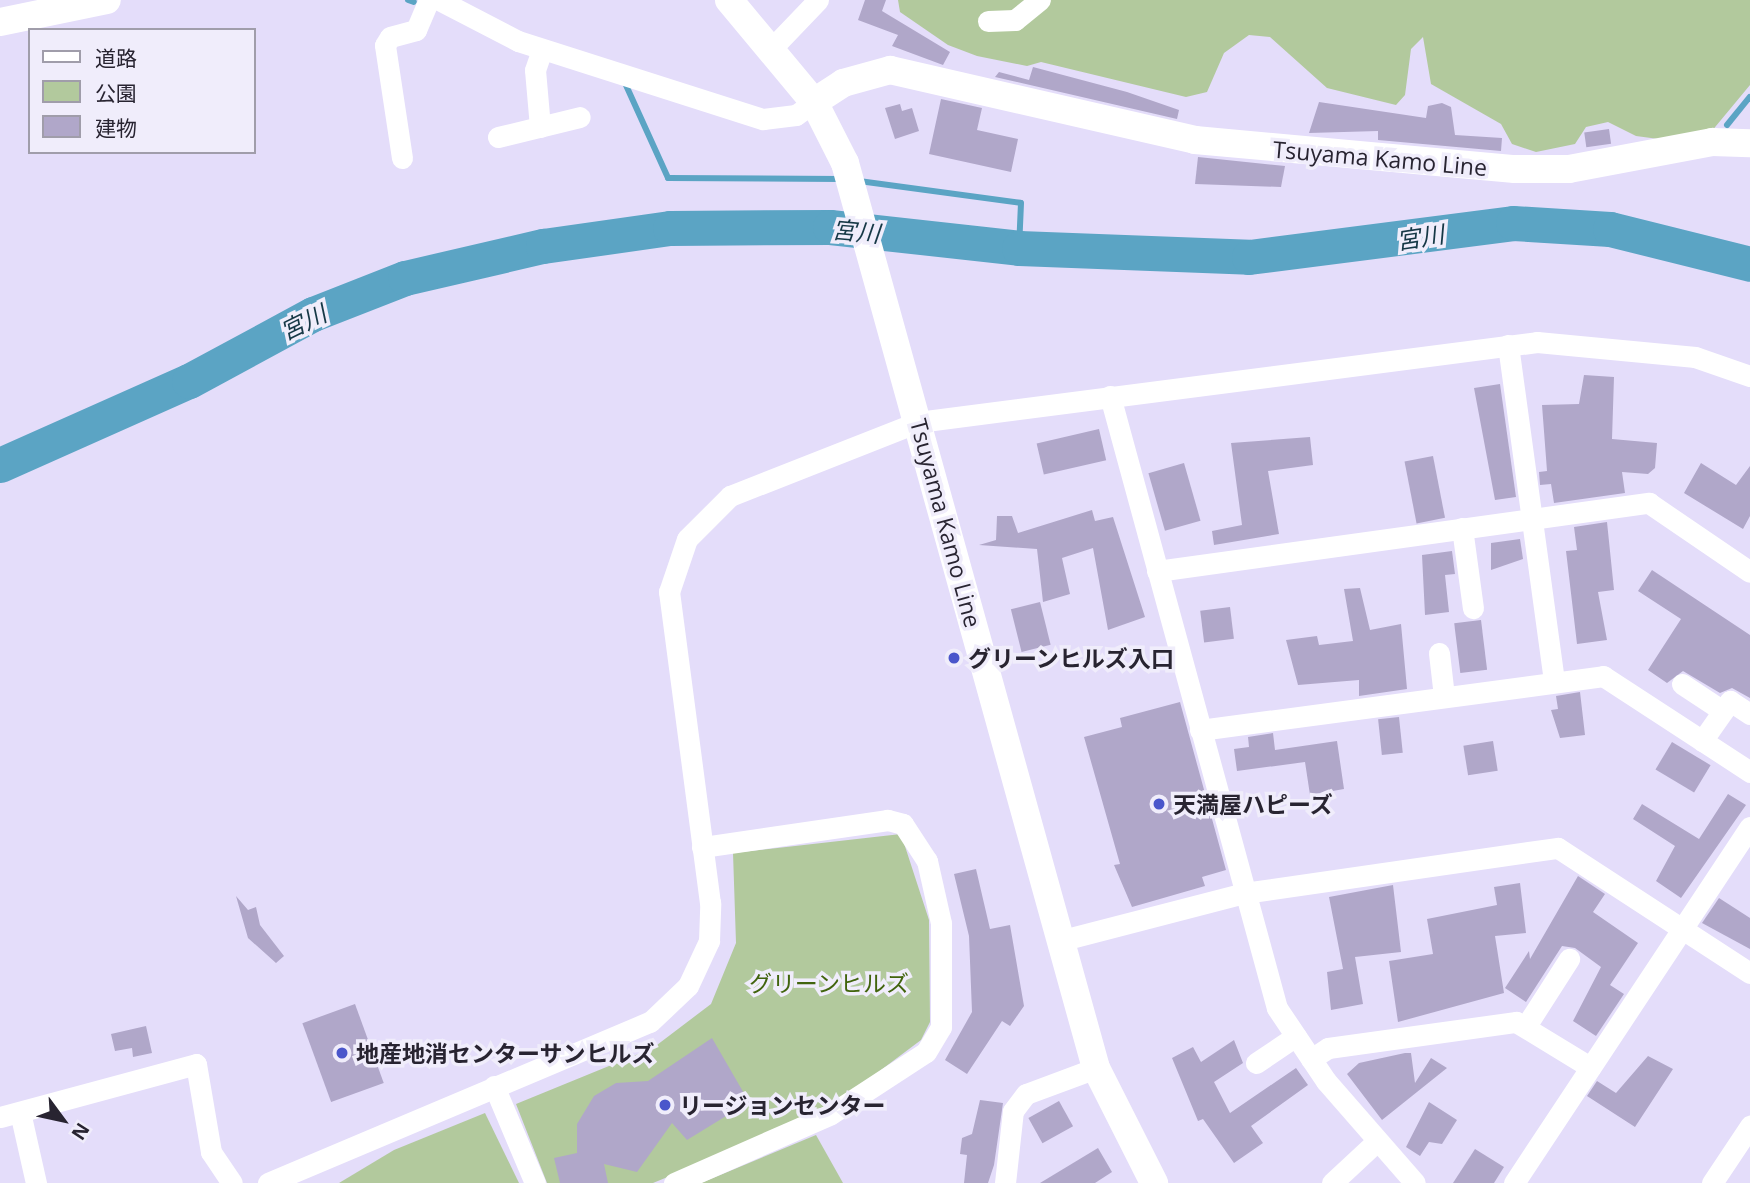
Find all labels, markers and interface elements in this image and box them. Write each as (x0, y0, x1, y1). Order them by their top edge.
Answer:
legend (28, 28, 256, 154)
text: 道路 (95, 44, 137, 72)
text: 公園 (95, 79, 137, 107)
text: 建物 (95, 114, 137, 142)
street label: Tsuyama Kamo Line (1272, 135, 1488, 181)
water label: 宮川 (831, 215, 881, 247)
water label: 宮川 (1394, 219, 1446, 255)
water label: 宮川 (275, 299, 331, 345)
street label: Tsuyama Kamo Line (905, 416, 987, 630)
place label: グリーンヒルズ入口 (968, 644, 1175, 672)
marker: グリーンヒルズ入口 (946, 650, 962, 666)
place label: 天満屋ハピーズ (1173, 790, 1334, 818)
marker: 天満屋ハピーズ (1151, 796, 1167, 812)
park label: グリーンヒルズ (749, 969, 909, 997)
place label: 地産地消センターサンヒルズ (356, 1039, 655, 1067)
marker: 地産地消センターサンヒルズ (334, 1045, 350, 1061)
north arrow (28, 1085, 98, 1155)
place label: リージョンセンター (679, 1091, 886, 1119)
marker: リージョンセンター (657, 1097, 673, 1113)
text: N (66, 1118, 96, 1145)

